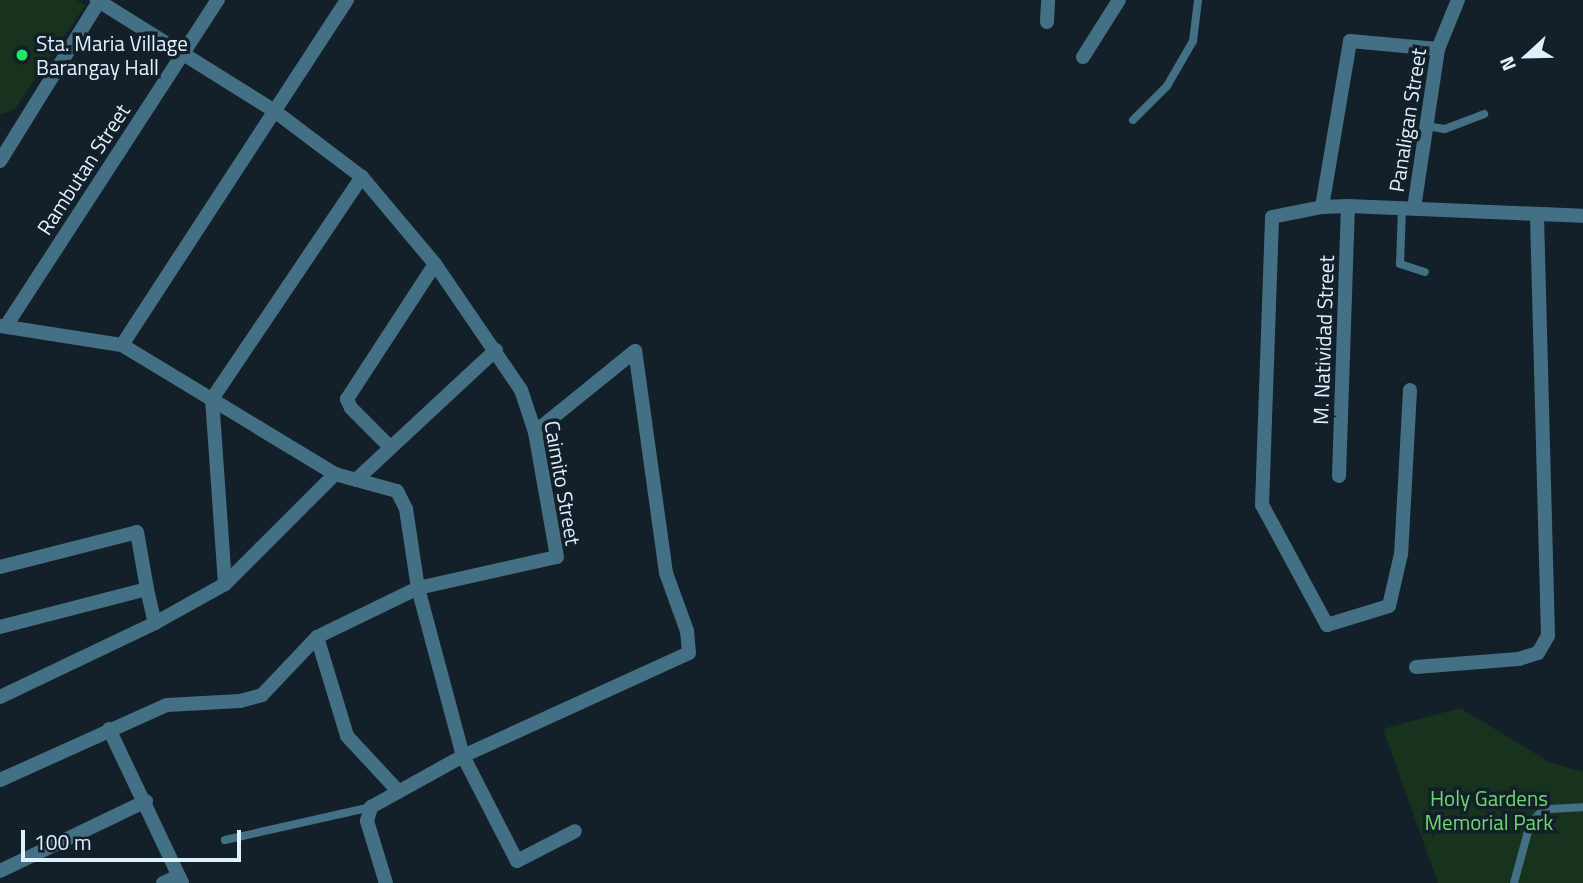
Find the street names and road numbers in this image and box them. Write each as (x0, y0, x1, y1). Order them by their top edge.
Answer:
street label: Panaligan Street (1383, 46, 1431, 194)
street label: Rambutan Street (31, 99, 135, 239)
street label: M. Natividad Street (1307, 255, 1339, 425)
street label: Caimito Street (540, 419, 586, 547)

